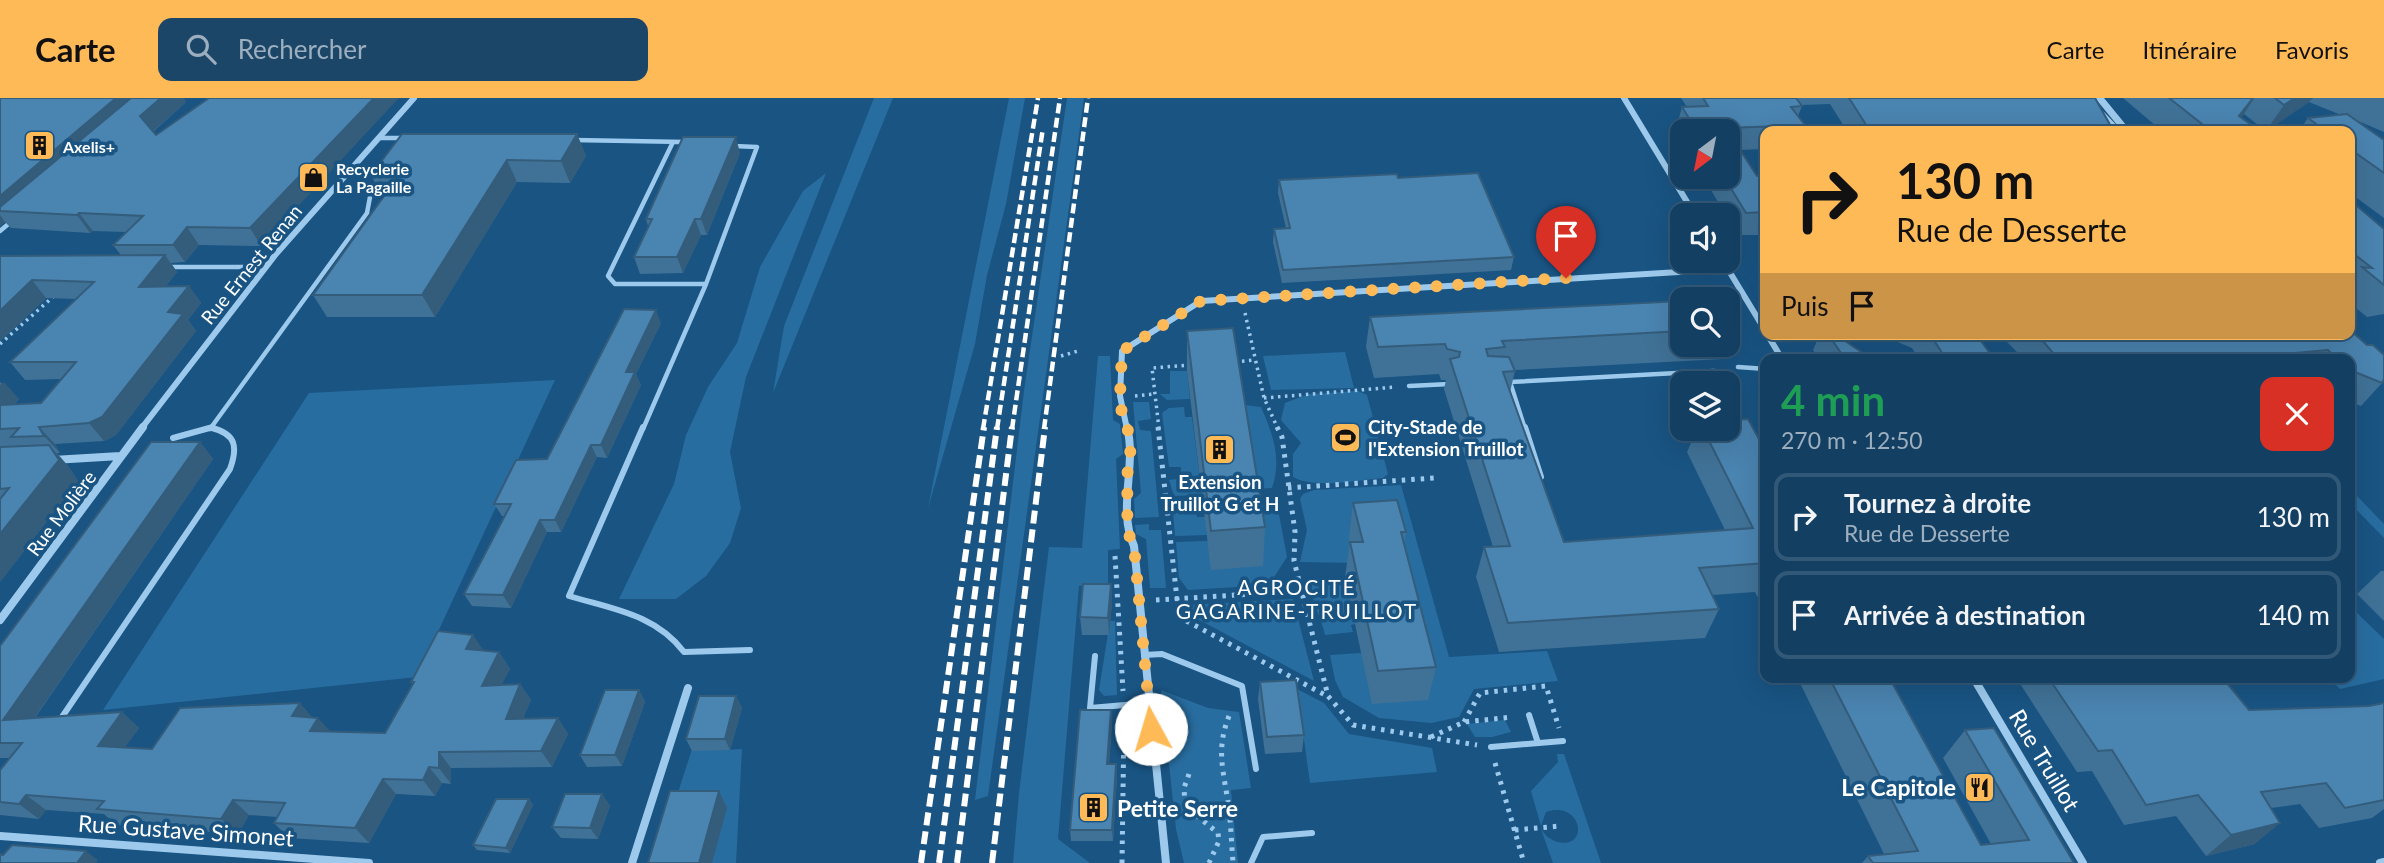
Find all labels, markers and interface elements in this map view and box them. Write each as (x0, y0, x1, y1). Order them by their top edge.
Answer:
search box (158, 18, 648, 81)
text: Carte (35, 29, 116, 69)
icon: search (182, 30, 220, 68)
text: Rechercher (238, 33, 367, 65)
text: Carte (2047, 35, 2105, 64)
text: Itinéraire (2143, 35, 2237, 64)
text: Favoris (2275, 35, 2349, 64)
north arrow (1670, 119, 1740, 189)
map controls (1670, 119, 1740, 441)
building icon: Axelis+ (23, 129, 57, 163)
place label: Axelis+ (62, 137, 115, 156)
text: 130 m (1896, 151, 2034, 209)
icon: right (1781, 154, 1872, 245)
place label: Recyclerie La Pagaille (336, 159, 412, 196)
shop icon: Recyclerie La Pagaille (296, 160, 330, 194)
street label: Rue Ernest Renan (196, 200, 306, 328)
button: sound (1670, 203, 1740, 273)
pin (1536, 206, 1596, 278)
text: Rue de Desserte (1896, 210, 2127, 249)
icon: arrive (1547, 217, 1585, 255)
button: search (1670, 287, 1740, 357)
icon: arrive (1843, 287, 1881, 325)
text: Puis (1781, 290, 1829, 322)
button: layers (1670, 371, 1740, 441)
text: 4 min (1781, 375, 1885, 425)
button: close (2260, 377, 2334, 451)
place label: City-Stade de l'Extension Truillot (1368, 415, 1524, 460)
sports icon: City-Stade de l'Extension Truillot (1328, 420, 1362, 454)
text: 270 m · 12:50 (1781, 426, 1923, 454)
building icon: Extension Truillot G et H (1203, 433, 1237, 467)
street label: Rue Molière (21, 466, 101, 560)
place label: Extension Truillot G et H (1161, 470, 1279, 515)
text: Tournez à droite (1844, 487, 2031, 519)
icon: right (1785, 498, 1823, 536)
text: 130 m (2257, 501, 2330, 533)
text: Rue de Desserte (1844, 519, 2010, 547)
district label: AGROCITÉ GAGARINE-TRUILLOT (1176, 574, 1418, 623)
icon: arrive (1785, 596, 1823, 634)
text: Arrivée à destination (1844, 599, 2086, 631)
text: 140 m (2257, 599, 2330, 631)
position arrow (1114, 692, 1188, 766)
street label: Rue Truillot (2004, 704, 2087, 817)
restaurant icon: Le Capitole (1962, 770, 1996, 804)
place label: Le Capitole (1841, 773, 1956, 801)
building icon: Petite Serre (1077, 791, 1111, 825)
place label: Petite Serre (1117, 794, 1238, 822)
street label: Rue Gustave Simonet (77, 808, 296, 852)

